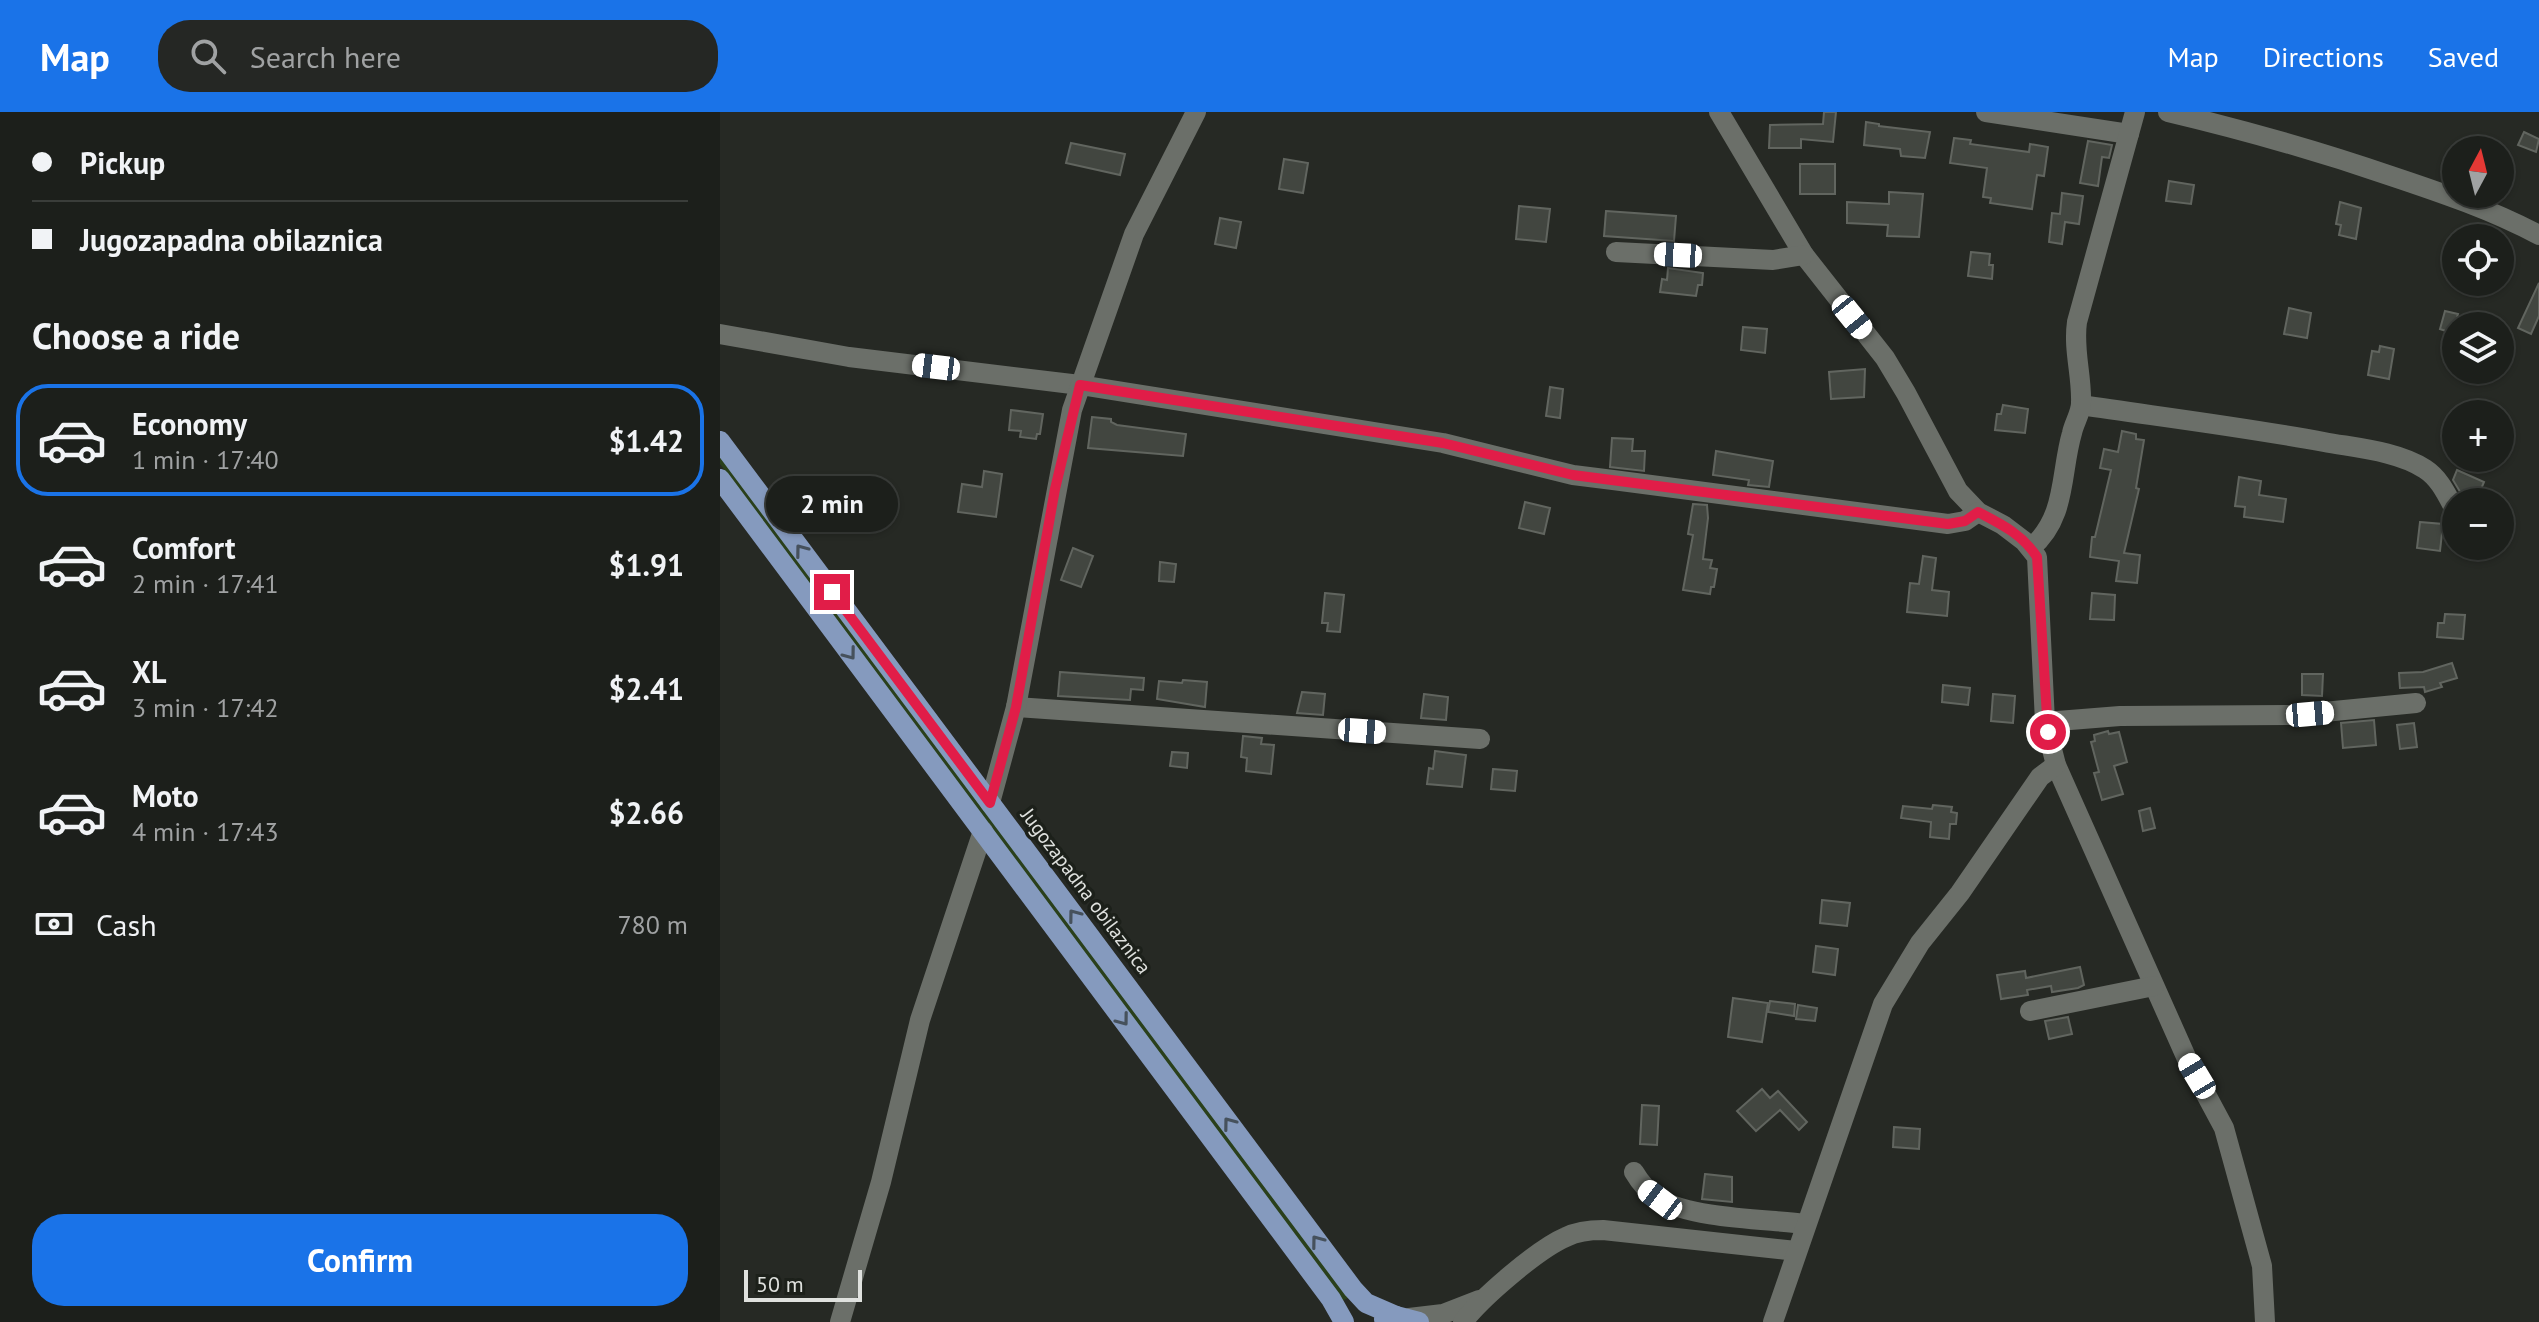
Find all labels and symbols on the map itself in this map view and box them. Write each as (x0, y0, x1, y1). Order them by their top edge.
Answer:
north arrow (2442, 136, 2514, 208)
car (1653, 242, 1703, 268)
car (1828, 291, 1876, 343)
car (911, 352, 961, 382)
callout: 2 min (766, 476, 898, 532)
one-way arrow (796, 544, 811, 558)
route end (814, 574, 850, 610)
one-way arrow (841, 645, 855, 660)
car (2285, 700, 2335, 728)
route start (2030, 714, 2066, 750)
car (1337, 717, 1387, 745)
street label: Jugozapadna obilaznica (1014, 802, 1157, 979)
one-way arrow (1069, 909, 1083, 924)
one-way arrow (1113, 1011, 1128, 1025)
car (2174, 1049, 2220, 1103)
one-way arrow (1225, 1118, 1239, 1132)
car (1634, 1176, 1686, 1224)
one-way arrow (1312, 1235, 1327, 1250)
scale bar (744, 1266, 862, 1302)

